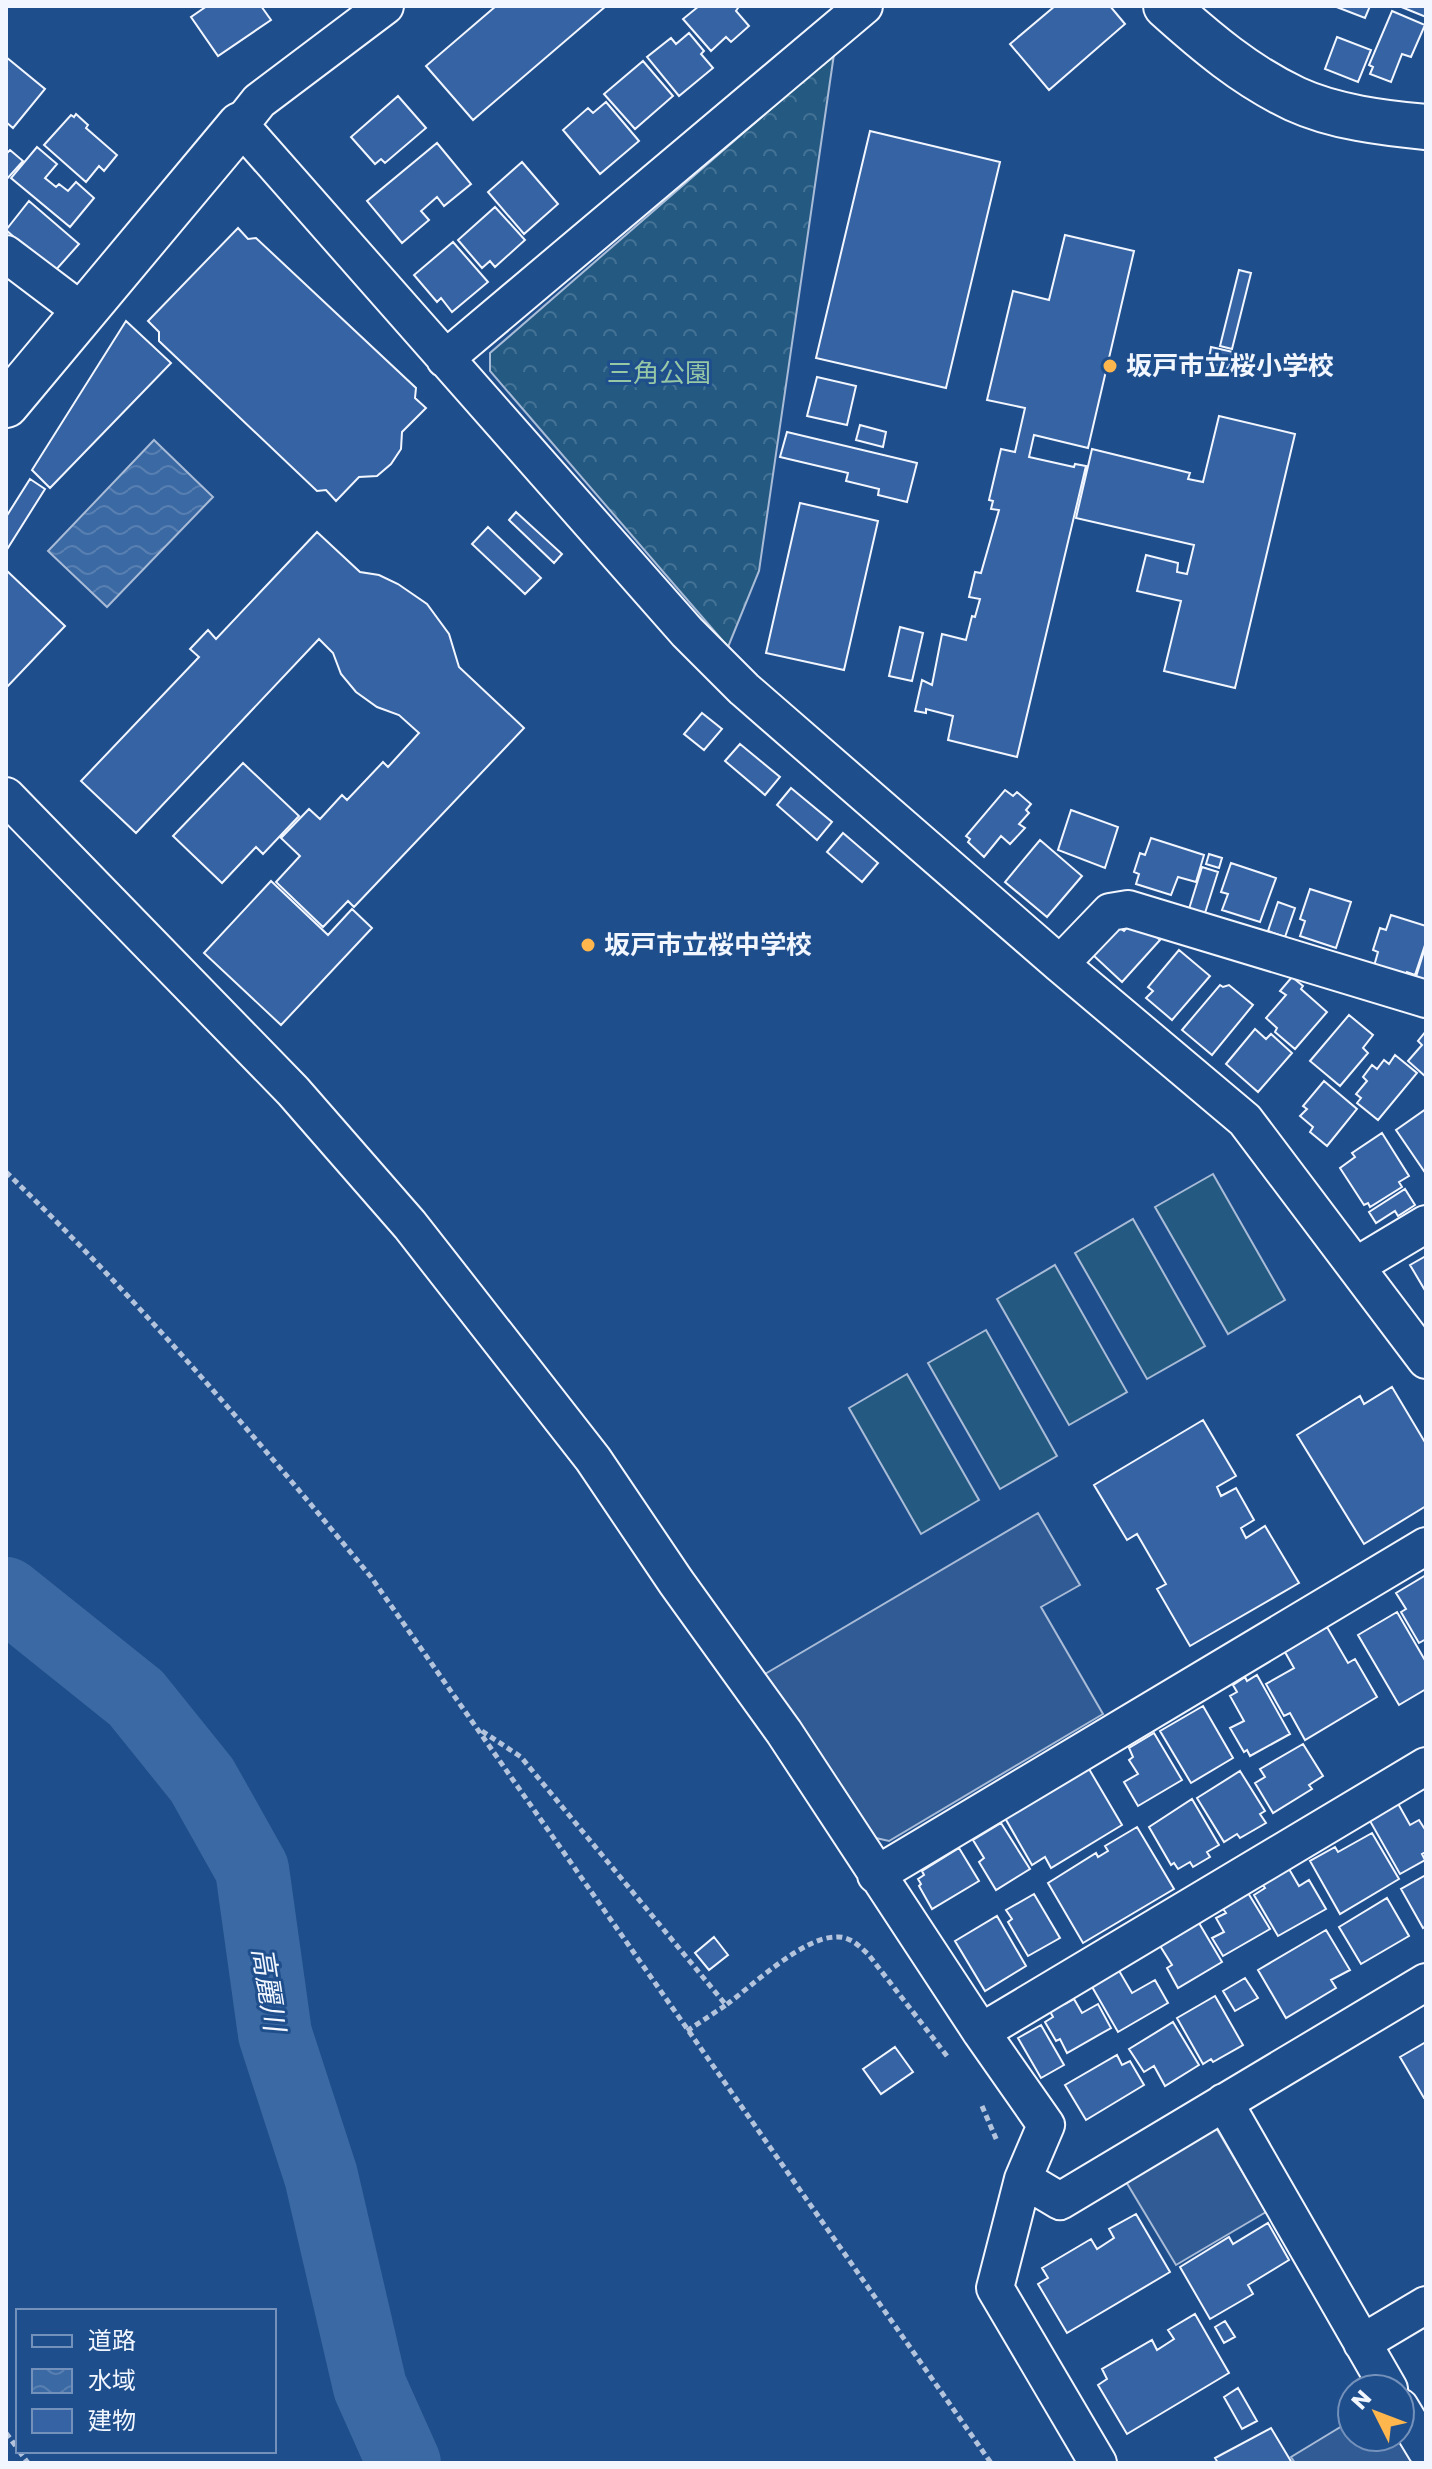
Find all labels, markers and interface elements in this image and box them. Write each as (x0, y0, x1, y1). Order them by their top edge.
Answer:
place label: 坂戸市立桜小学校 (1126, 348, 1334, 384)
park label: 三角公園 (607, 355, 711, 391)
marker: 坂戸市立桜小学校 (1101, 357, 1119, 375)
place label: 坂戸市立桜中学校 (604, 927, 812, 963)
marker: 坂戸市立桜中学校 (579, 936, 597, 954)
water label: 高麗川 (243, 1945, 295, 2037)
legend (16, 2309, 276, 2453)
text: 道路 (88, 2324, 136, 2357)
text: 水域 (88, 2364, 136, 2397)
north arrow (1336, 2373, 1416, 2453)
text: N (1344, 2383, 1379, 2416)
text: 建物 (88, 2404, 136, 2437)

